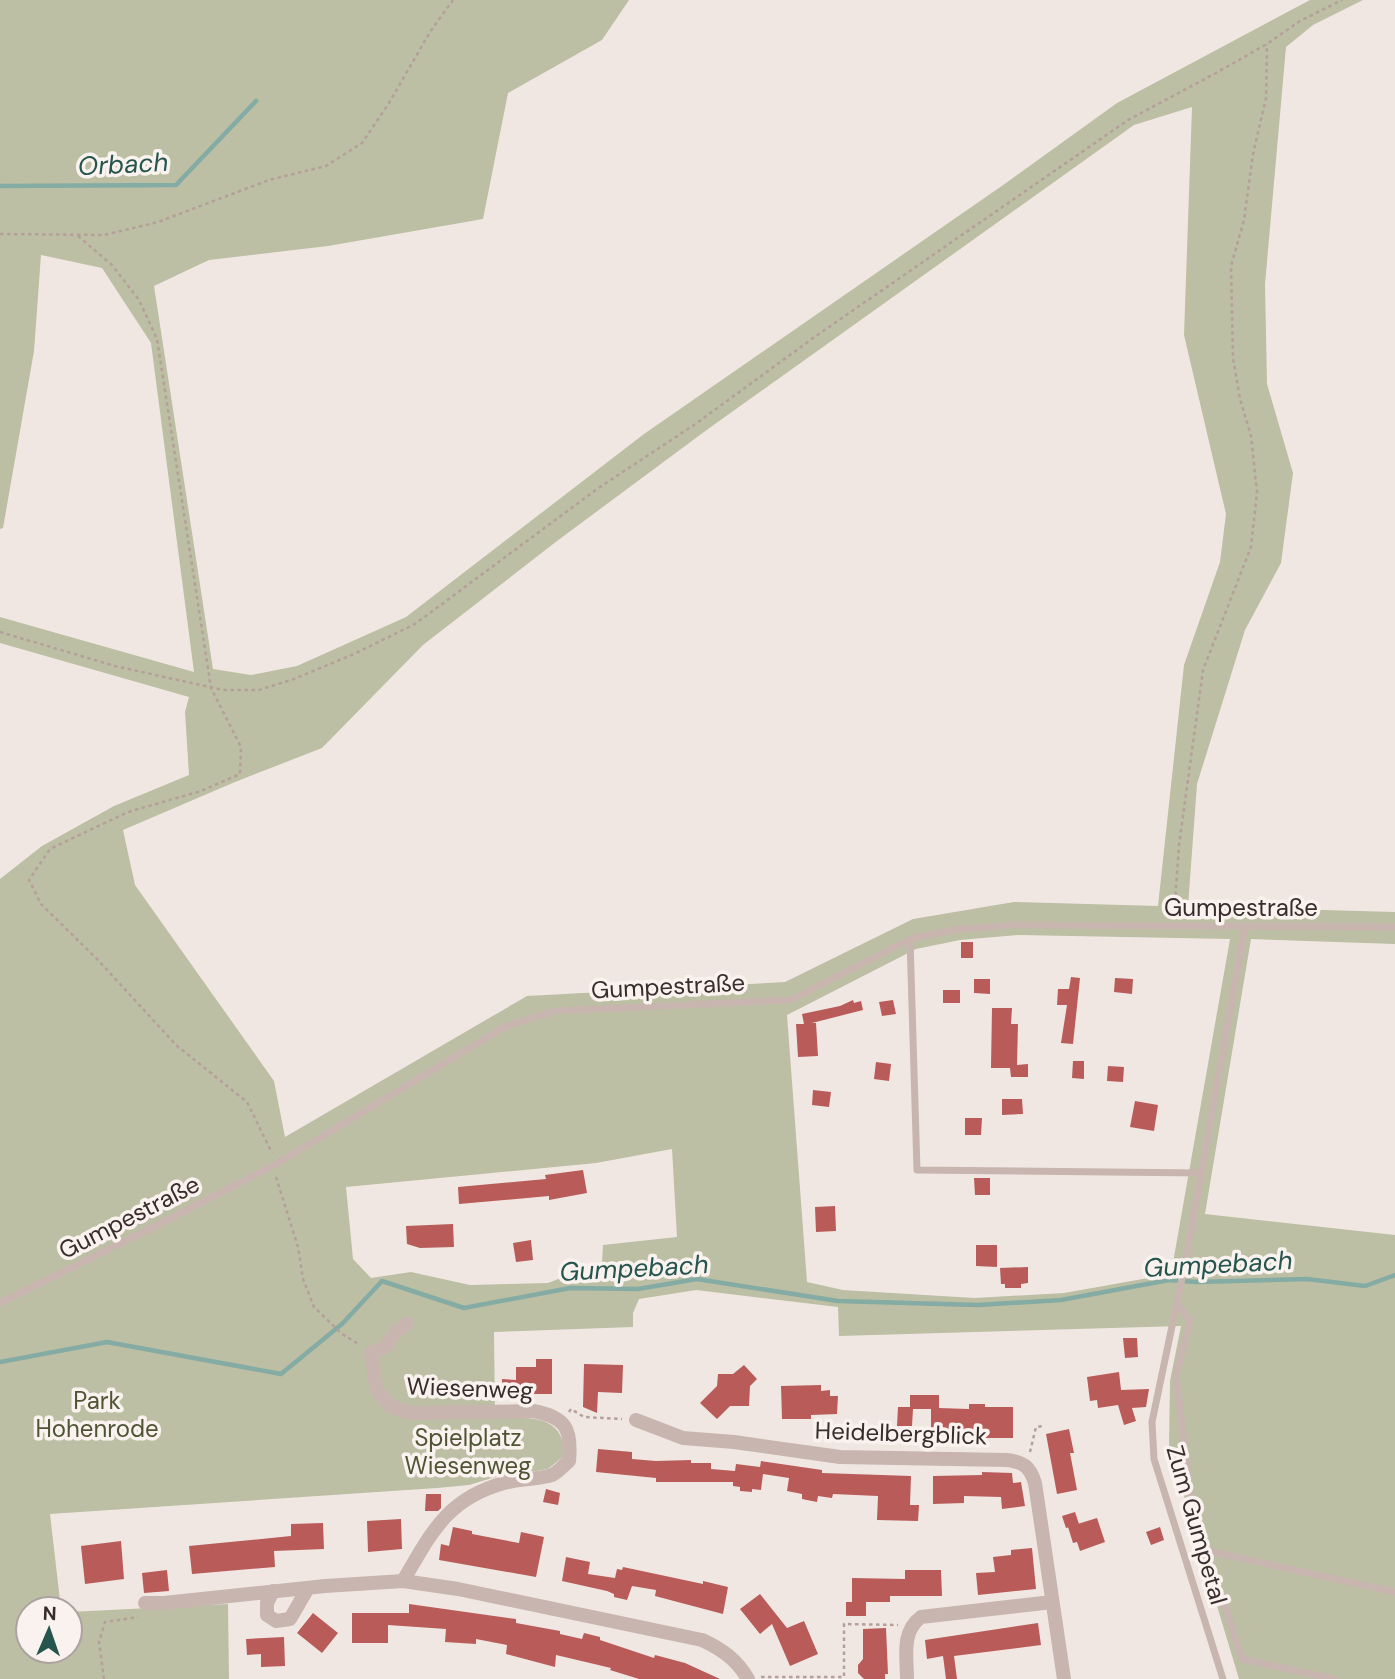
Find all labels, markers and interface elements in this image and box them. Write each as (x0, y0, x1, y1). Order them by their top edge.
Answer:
water label: Orbach (77, 145, 169, 183)
street label: Gumpestraße (1164, 892, 1318, 923)
street label: Gumpestraße (590, 966, 746, 1006)
street label: Gumpestraße (53, 1168, 205, 1266)
water label: Gumpebach (1143, 1243, 1293, 1285)
water label: Gumpebach (559, 1247, 709, 1289)
street label: Wiesenweg (406, 1370, 534, 1406)
park label: Park Hohenrode (35, 1385, 159, 1444)
street label: Heidelbergblick (814, 1415, 988, 1451)
park label: Spielplatz Wiesenweg (405, 1422, 531, 1481)
street label: Zum Gumpetal (1160, 1442, 1234, 1608)
north arrow (14, 1595, 84, 1665)
text: N (42, 1601, 57, 1626)

